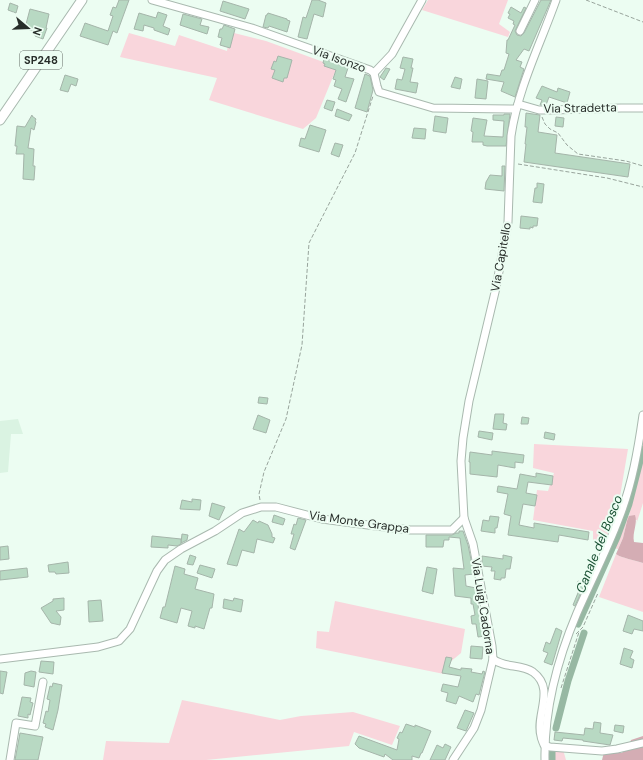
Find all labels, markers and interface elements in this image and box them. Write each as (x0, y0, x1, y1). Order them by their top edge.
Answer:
north arrow (8, 8, 48, 48)
text: N (30, 25, 45, 37)
street label: Via Isonzo (310, 42, 368, 76)
road number: SP248 (20, 51, 62, 69)
street label: Via Stradetta (543, 99, 617, 117)
street label: Via Capitello (487, 221, 515, 293)
water label: Canale del Bosco (572, 492, 627, 596)
street label: Via Monte Grappa (308, 507, 410, 537)
street label: Via Luigi Cadorna (468, 557, 498, 655)

